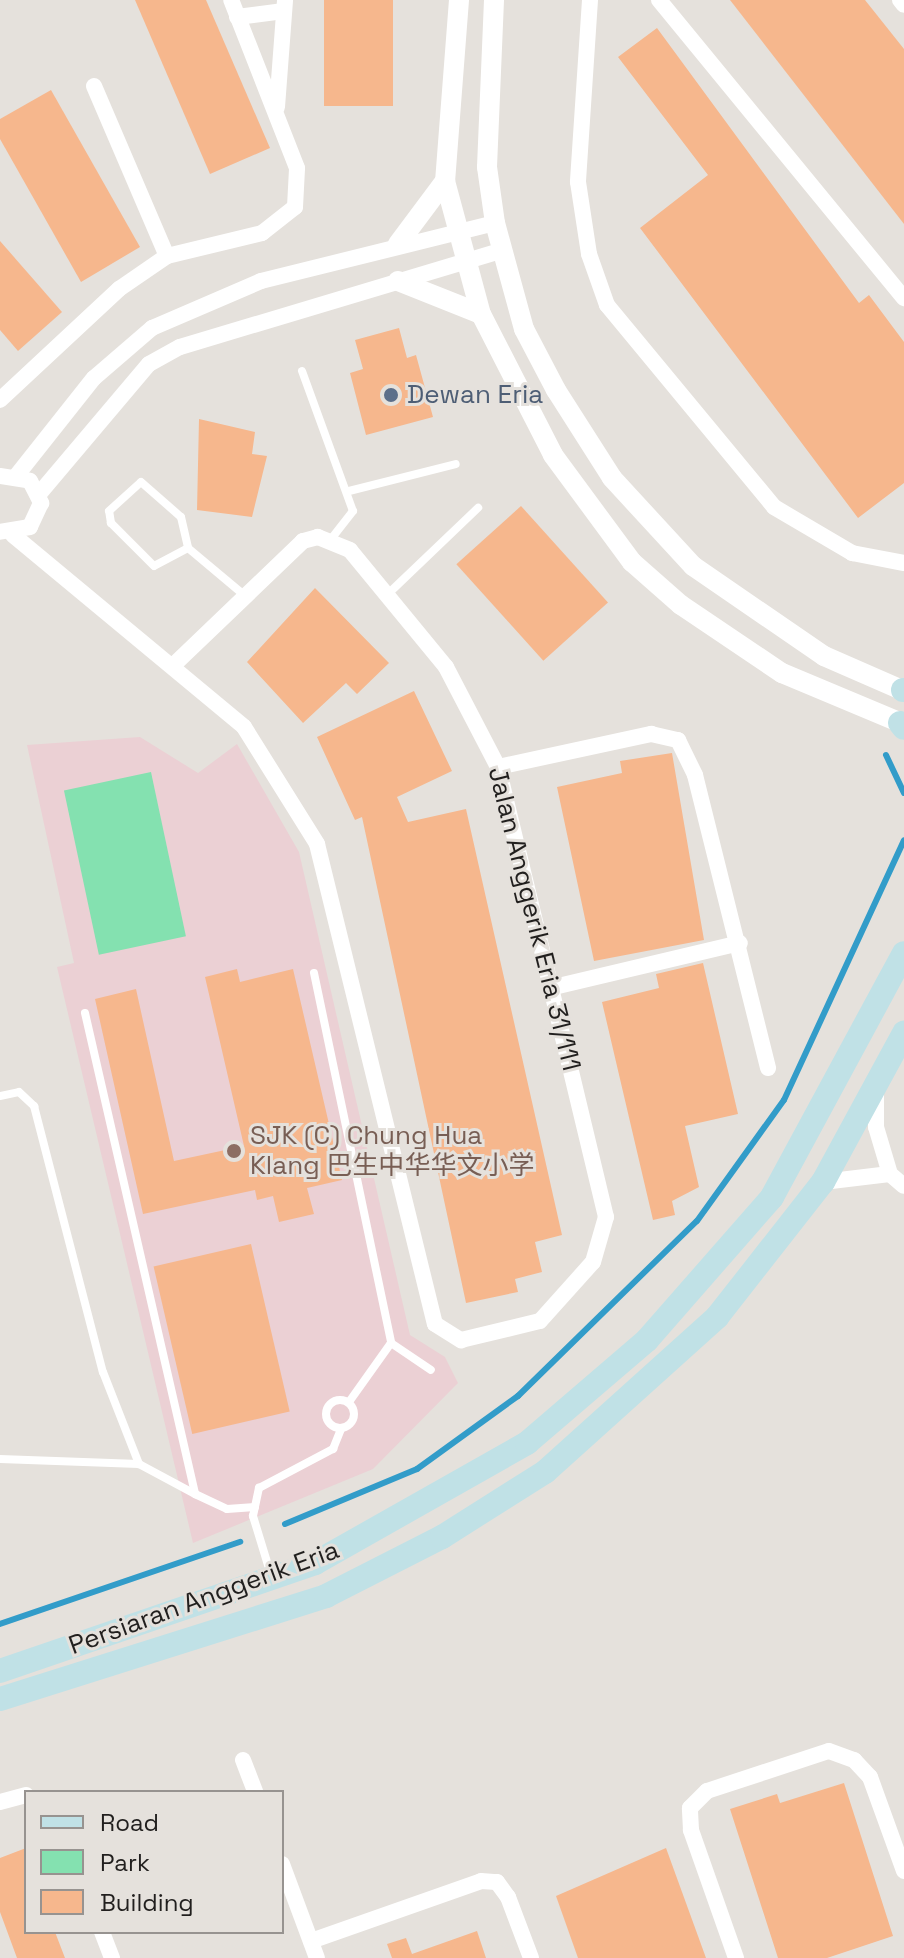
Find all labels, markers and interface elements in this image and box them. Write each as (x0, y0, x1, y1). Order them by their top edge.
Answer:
place label: Dewan Eria (407, 379, 543, 411)
marker: Dewan Eria (382, 386, 400, 404)
street label: Jalan Anggerik Eria 31/111 (481, 764, 587, 1074)
place label: SJK (C) Chung Hua Klang 巴生中华华文小学 (250, 1120, 534, 1182)
marker: SJK (C) Chung Hua Klang 巴生中华华文小学 (225, 1142, 243, 1160)
street label: Persiaran Anggerik Eria (64, 1534, 344, 1662)
legend (24, 1790, 284, 1934)
text: Road (100, 1807, 159, 1838)
text: Park (100, 1847, 150, 1878)
text: Building (100, 1887, 194, 1918)

